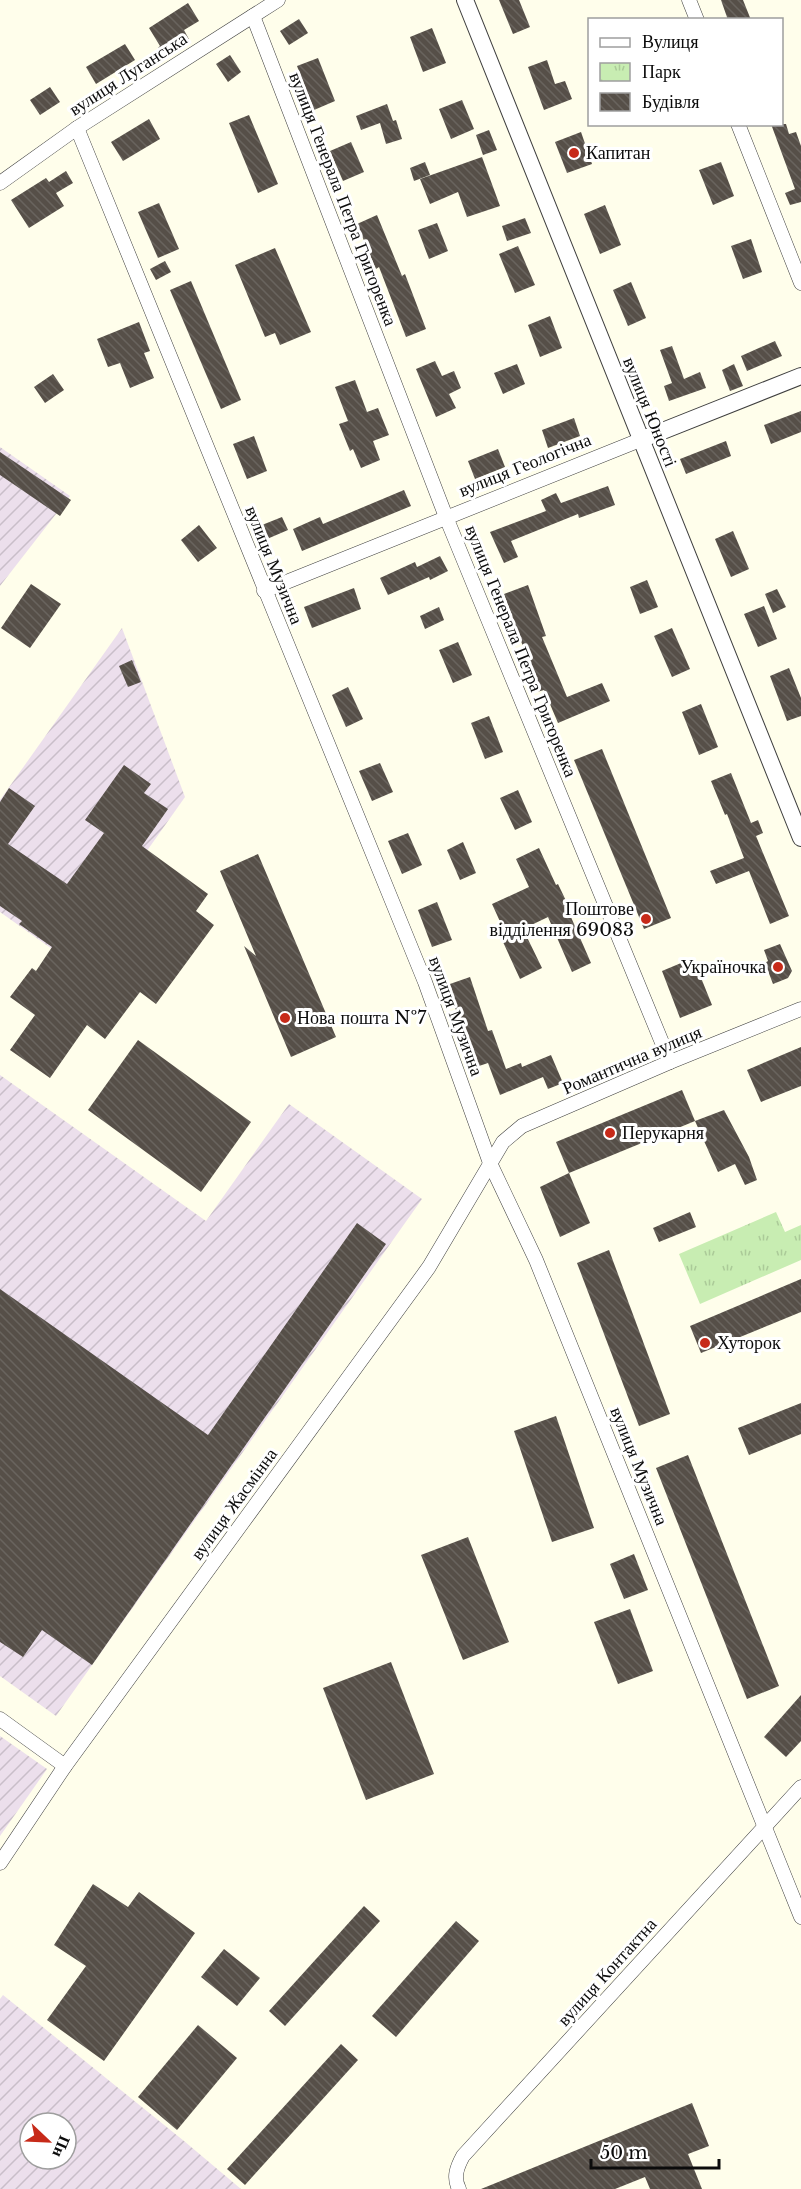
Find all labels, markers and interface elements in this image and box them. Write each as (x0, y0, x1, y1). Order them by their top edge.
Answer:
legend (588, 18, 783, 126)
street label: вулиця Луганська (65, 28, 191, 120)
text: Вулиця (642, 31, 699, 53)
text: Парк (642, 61, 681, 83)
street label: вулиця Генерала Петра Григоренка (284, 69, 402, 329)
text: Будівля (642, 91, 699, 113)
place label: Капитан (586, 142, 651, 164)
marker: Капитан (567, 146, 581, 160)
street label: вулиця Юності (618, 354, 682, 470)
street label: вулиця Геологічна (456, 428, 594, 502)
street label: вулиця Музична (240, 503, 308, 627)
street label: вулиця Генерала Петра Григоренка (460, 522, 582, 780)
place label: Поштове відділення 69083 (490, 898, 634, 941)
marker: Поштове відділення 69083 (639, 912, 653, 926)
street label: вулиця Музична (424, 953, 488, 1079)
place label: Україночка (680, 956, 766, 978)
marker: Україночка (771, 960, 785, 974)
place label: Нова пошта №7 (297, 1007, 427, 1029)
marker: Нова пошта №7 (278, 1011, 292, 1025)
street label: Романтична вулиця (559, 1021, 705, 1099)
place label: Перукарня (622, 1122, 704, 1144)
marker: Перукарня (603, 1126, 617, 1140)
place label: Хуторок (717, 1332, 781, 1354)
marker: Хуторок (698, 1336, 712, 1350)
street label: вулиця Музична (605, 1404, 673, 1528)
street label: вулиця Жасмінна (186, 1444, 282, 1564)
street label: вулиця Контактна (553, 1914, 661, 2030)
north arrow (18, 2111, 78, 2171)
scale bar (591, 2132, 718, 2170)
text: Пн (48, 2133, 75, 2161)
text: 50 m (600, 2142, 648, 2164)

